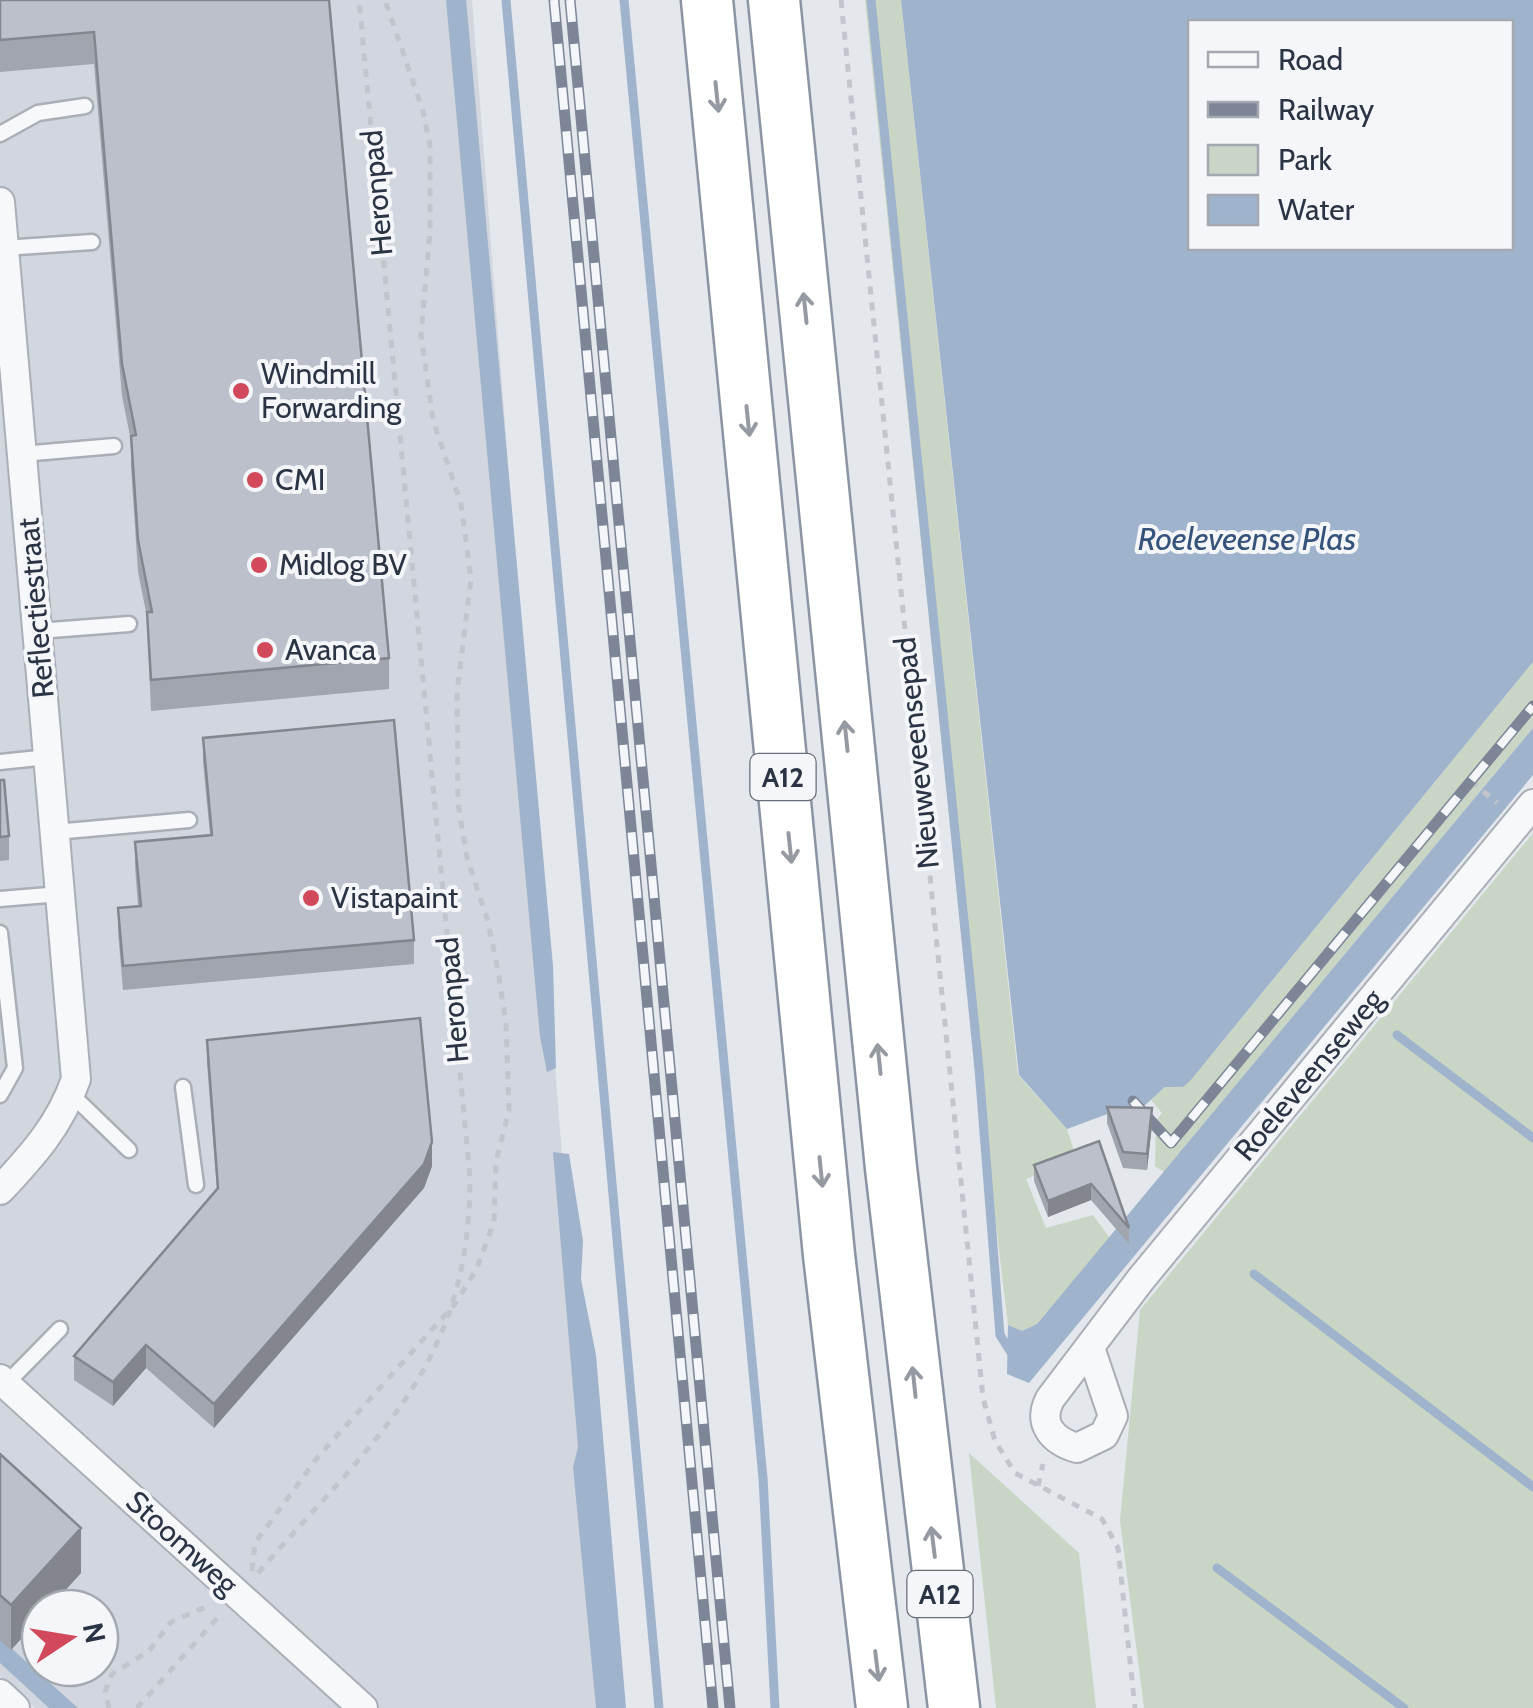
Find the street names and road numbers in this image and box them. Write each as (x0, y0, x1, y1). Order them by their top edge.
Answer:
street label: Heronpad (353, 129, 400, 258)
street label: Reflectiestraat (9, 516, 62, 700)
street label: Nieuweveensepad (886, 635, 947, 871)
road number: A12 (750, 754, 816, 800)
street label: Heronpad (429, 936, 476, 1065)
street label: Roeleveenseweg (1226, 980, 1392, 1168)
street label: Stoomweg (119, 1483, 247, 1603)
road number: A12 (908, 1571, 972, 1617)

